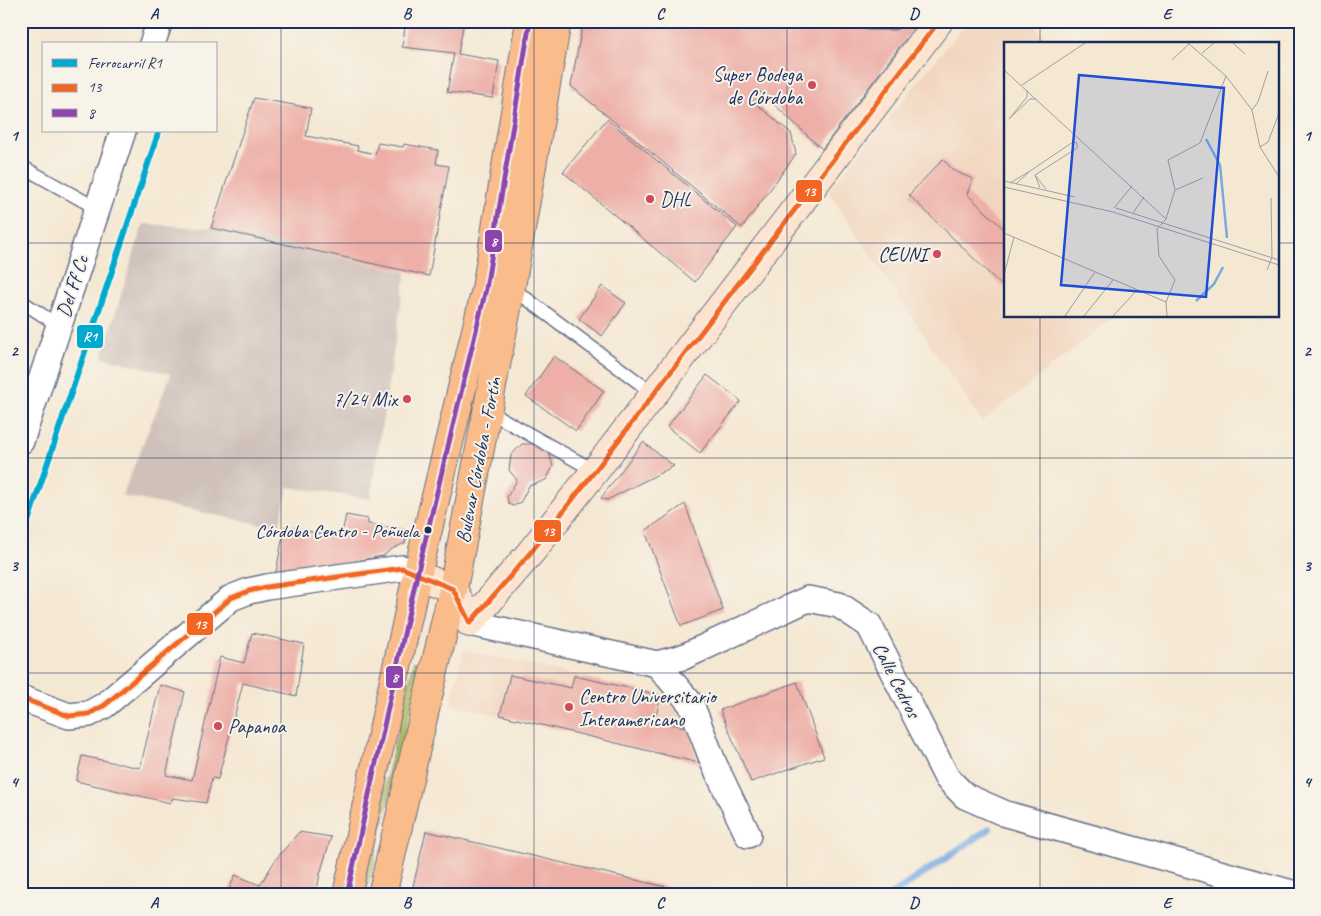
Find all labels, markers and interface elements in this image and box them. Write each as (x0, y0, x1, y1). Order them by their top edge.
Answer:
text: A (150, 4, 160, 24)
text: B (403, 4, 413, 24)
text: C (656, 4, 666, 24)
text: D (909, 4, 920, 24)
text: E (1163, 4, 1174, 24)
legend (42, 42, 218, 132)
inset map (1004, 42, 1278, 318)
text: Ferrocarril R1 (88, 54, 163, 73)
place label: Super Bodega de Córdoba (712, 62, 804, 110)
text: 13 (88, 78, 103, 97)
marker: Super Bodega de Córdoba (806, 79, 818, 91)
text: 8 (88, 104, 96, 123)
text: 1 (10, 126, 19, 146)
text: 1 (1303, 126, 1312, 146)
line badge: 13 (795, 179, 823, 203)
text: 13 (803, 183, 817, 200)
place label: DHL (660, 187, 692, 212)
marker: DHL (644, 193, 656, 205)
line badge: 8 (484, 229, 503, 253)
text: 8 (491, 233, 499, 250)
place label: CEUNI (878, 242, 931, 267)
marker: CEUNI (931, 248, 943, 260)
street label: Del Ff Cc (51, 251, 94, 320)
line badge: R1 (76, 324, 104, 349)
text: R1 (83, 328, 99, 345)
text: 2 (10, 341, 19, 361)
text: 2 (1303, 341, 1312, 361)
street label: Bulevar Córdoba - Fortín (450, 374, 507, 545)
place label: 7/24 Mix (333, 387, 399, 412)
marker: 7/24 Mix (401, 393, 413, 405)
place label: Córdoba Centro - Peñuela (256, 519, 421, 543)
line badge: 13 (533, 519, 562, 543)
text: 13 (542, 523, 556, 540)
marker: Córdoba Centro - Peñuela (423, 525, 433, 535)
text: 3 (10, 556, 19, 576)
text: 3 (1303, 556, 1312, 576)
line badge: 13 (186, 612, 214, 636)
text: 13 (194, 616, 208, 633)
street label: Calle Cedros (867, 638, 927, 724)
line badge: 8 (385, 665, 404, 689)
text: 8 (392, 669, 400, 686)
place label: Centro Universitario Interamericano (579, 684, 718, 732)
marker: Centro Universitario Interamericano (563, 701, 575, 713)
place label: Papanoa (228, 714, 287, 739)
marker: Papanoa (212, 720, 224, 732)
text: 4 (10, 772, 19, 792)
text: 4 (1303, 772, 1312, 792)
text: A (150, 893, 160, 913)
text: B (403, 893, 413, 913)
text: C (656, 893, 666, 913)
text: D (909, 893, 920, 913)
text: E (1163, 893, 1174, 913)

